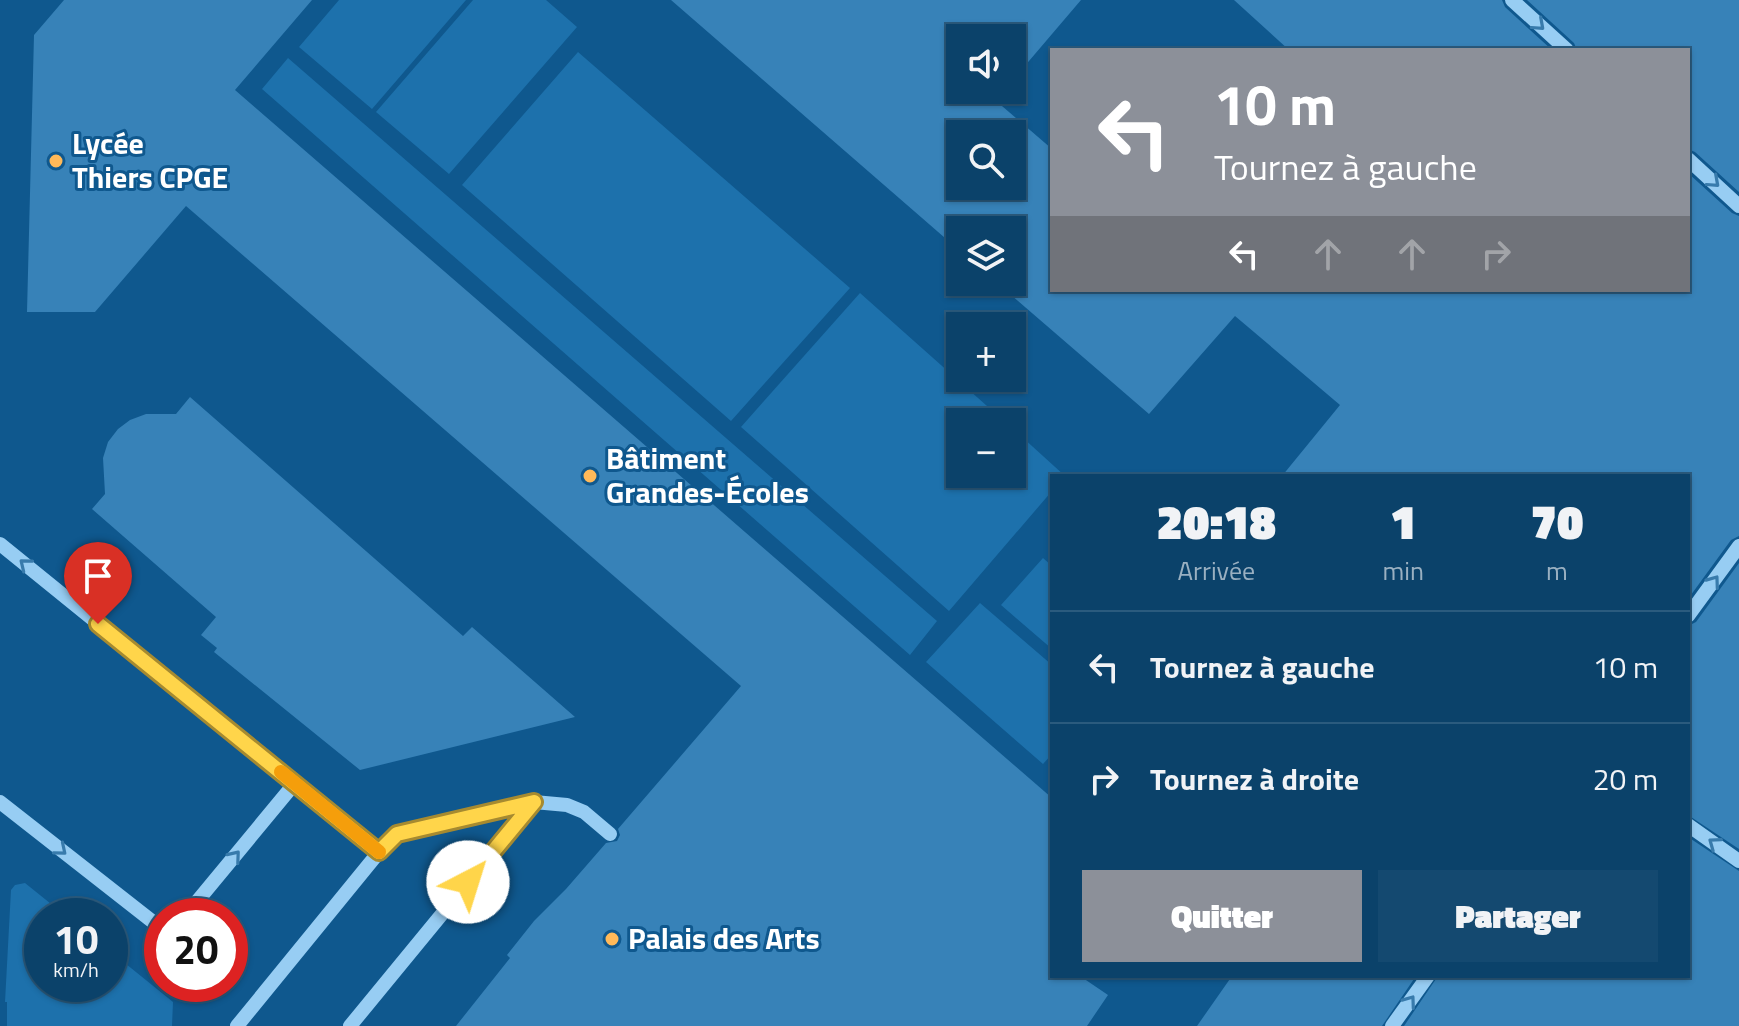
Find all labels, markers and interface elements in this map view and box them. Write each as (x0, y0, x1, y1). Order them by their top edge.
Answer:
one-way arrow (1530, 15, 1545, 30)
map controls (946, 24, 1026, 488)
button: sound (946, 24, 1026, 104)
text: 10 m (1214, 62, 1336, 147)
icon: left (1082, 80, 1186, 184)
place label: Lycée Thiers CPGE (72, 120, 228, 200)
button: search (946, 120, 1026, 200)
text: Tournez à gauche (1214, 139, 1477, 194)
marker: Lycée Thiers CPGE (47, 152, 65, 170)
one-way arrow (1704, 173, 1719, 187)
button: layers (946, 216, 1026, 296)
icon: left (1222, 232, 1266, 276)
icon: ahead (1306, 232, 1350, 276)
icon: ahead (1390, 232, 1434, 276)
icon: right (1474, 232, 1518, 276)
button: + (946, 312, 1026, 392)
button: − (946, 408, 1026, 488)
place label: Bâtiment Grandes-Écoles (606, 435, 809, 515)
marker: Bâtiment Grandes-Écoles (581, 467, 599, 485)
text: 20:18 (1157, 485, 1276, 558)
text: 1 (1390, 485, 1417, 558)
text: 70 (1531, 485, 1583, 558)
pin (64, 542, 132, 624)
text: Arrivée (1177, 551, 1255, 590)
text: min (1383, 551, 1424, 590)
text: m (1546, 551, 1568, 590)
icon: arrive (76, 554, 120, 598)
one-way arrow (20, 559, 34, 574)
one-way arrow (1704, 575, 1718, 590)
text: Tournez à gauche (1150, 644, 1375, 690)
text: 10 m (1593, 644, 1658, 690)
icon: left (1082, 645, 1126, 689)
text: Tournez à droite (1150, 756, 1359, 802)
text: 20 m (1593, 756, 1658, 802)
icon: right (1082, 757, 1126, 801)
one-way arrow (1708, 838, 1722, 853)
one-way arrow (52, 840, 67, 855)
position arrow (426, 840, 510, 924)
one-way arrow (225, 851, 240, 865)
button: Quitter (1082, 870, 1362, 962)
button: Partager (1378, 870, 1658, 962)
speed limit sign: 20 (144, 898, 248, 1002)
text: 10 (54, 909, 98, 970)
place label: Palais des Arts (628, 915, 820, 961)
marker: Palais des Arts (603, 930, 621, 948)
text: km/h (53, 954, 99, 985)
one-way arrow (1400, 995, 1415, 1010)

